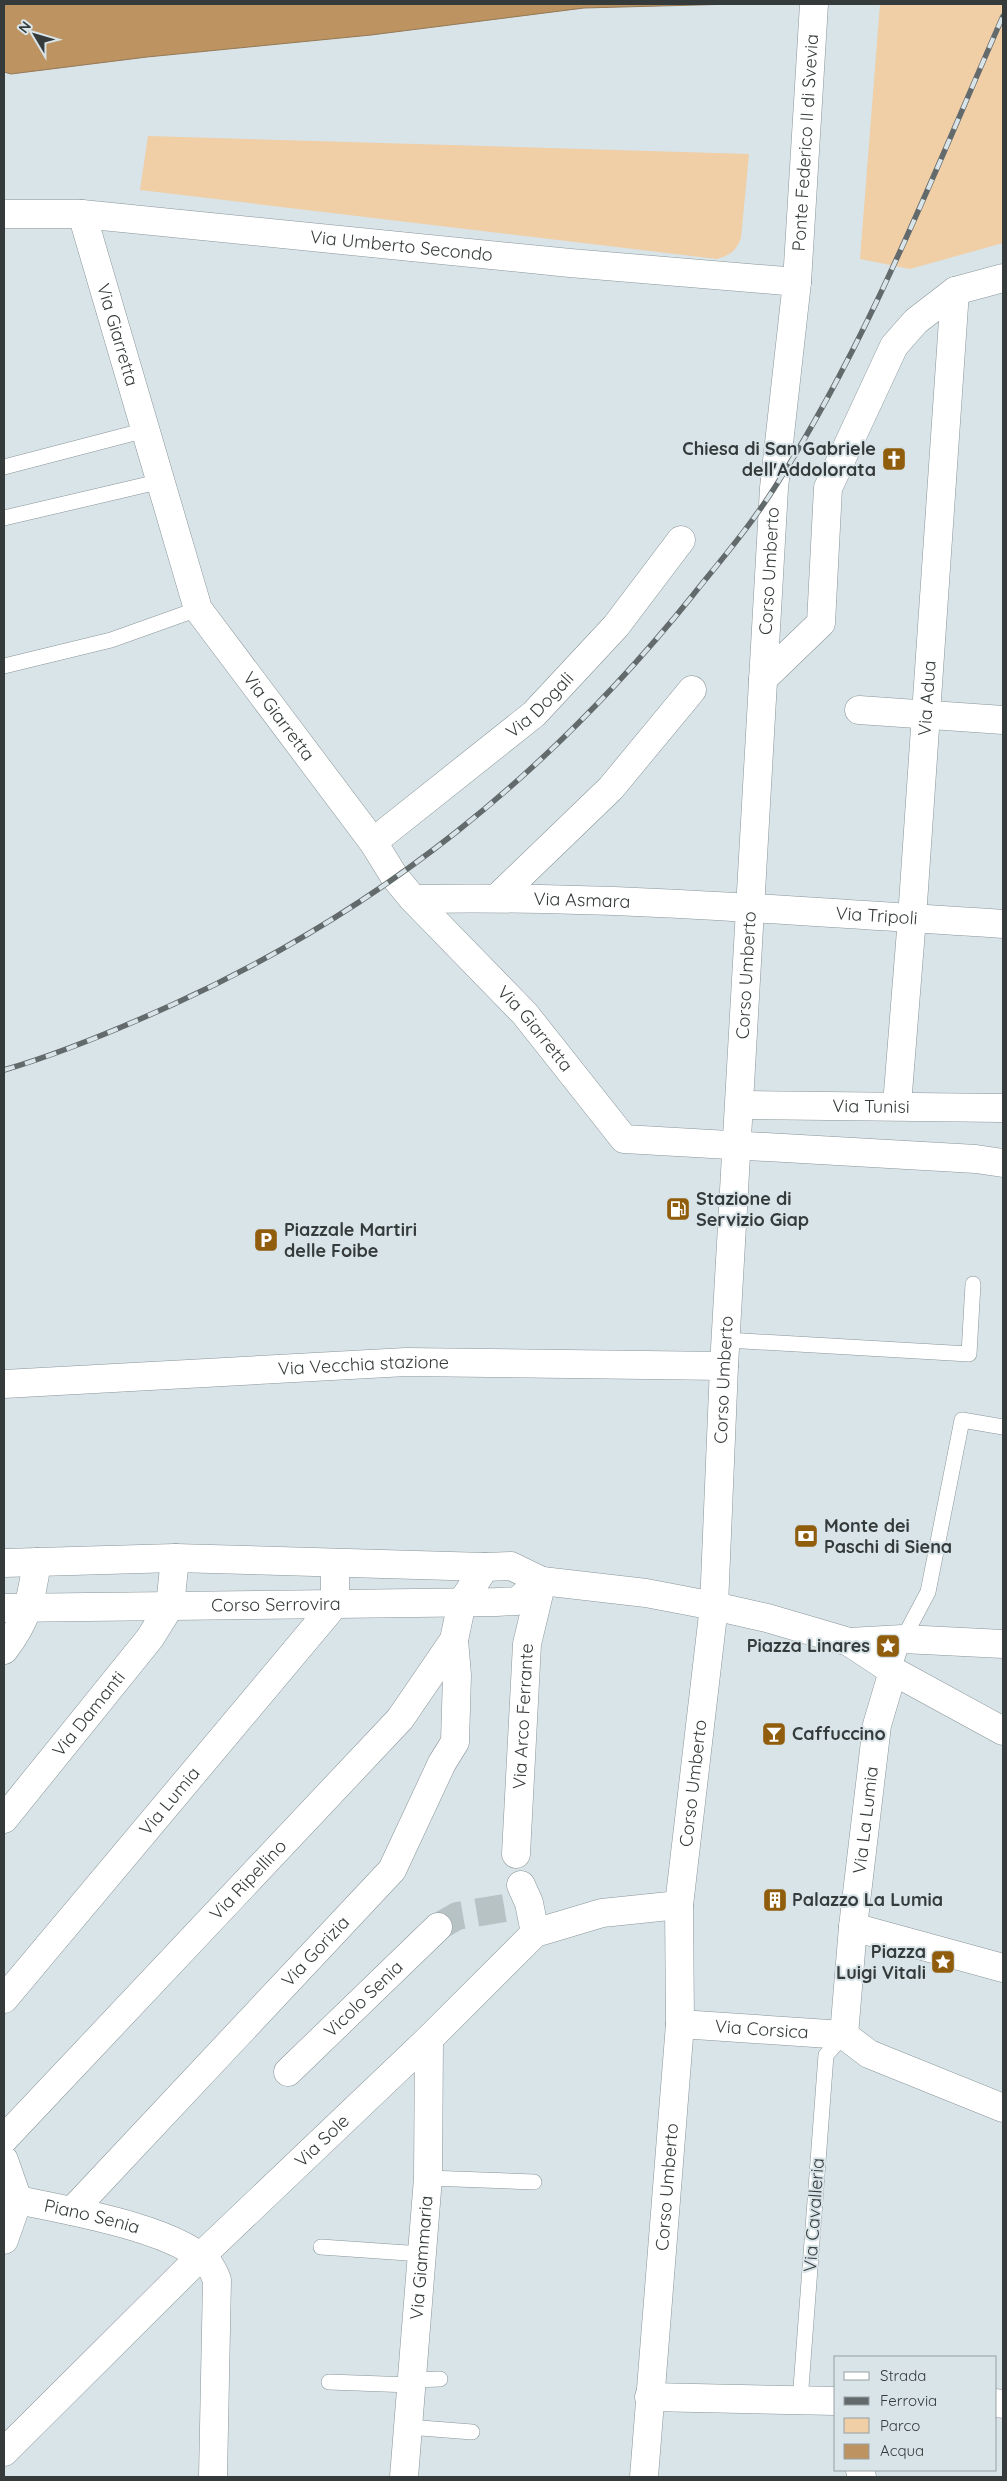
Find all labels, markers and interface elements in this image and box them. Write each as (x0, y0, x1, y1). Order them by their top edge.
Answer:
north arrow (10, 10, 60, 60)
text: N (14, 17, 35, 37)
street label: Ponte Federico II di Svevia (787, 33, 823, 252)
street label: Via Umberto Secondo (309, 225, 494, 266)
street label: Via Giarretta (92, 281, 144, 389)
place label: Chiesa di San Gabriele dell'Addolorata (682, 437, 876, 481)
church icon: Chiesa di San Gabriele dell'Addolorata (881, 446, 907, 472)
street label: Corso Umberto (754, 506, 784, 636)
street label: Via Adua (913, 660, 941, 737)
street label: Via Giarretta (238, 667, 320, 765)
street label: Via Dogali (501, 667, 578, 743)
street label: Via Asmara (533, 887, 631, 913)
street label: Via Tripoli (835, 901, 918, 930)
street label: Corso Umberto (731, 911, 761, 1040)
street label: Via Giarretta (492, 980, 578, 1076)
street label: Via Tunisi (832, 1094, 910, 1118)
place label: Stazione di Servizio Giap (696, 1187, 809, 1231)
fuel station icon: Stazione di Servizio Giap (665, 1196, 691, 1222)
place label: Piazzale Martiri delle Foibe (284, 1218, 417, 1262)
parking icon: Piazzale Martiri delle Foibe (253, 1227, 279, 1253)
street label: Corso Umberto (709, 1315, 738, 1444)
street label: Via Vecchia stazione (277, 1350, 449, 1380)
place label: Monte dei Paschi di Siena (824, 1514, 952, 1558)
bank icon: Monte dei Paschi di Siena (793, 1523, 819, 1549)
street label: Corso Serrovira (211, 1592, 341, 1616)
place icon: Piazza Linares (875, 1633, 901, 1659)
place label: Piazza Linares (747, 1634, 870, 1657)
street label: Via Arco Ferrante (507, 1643, 538, 1790)
street label: Via Damanti (47, 1666, 130, 1761)
street label: Corso Umberto (674, 1718, 712, 1848)
bar icon: Caffuccino (761, 1721, 787, 1747)
place label: Caffuccino (792, 1722, 886, 1745)
street label: Via Lumia (134, 1762, 205, 1840)
street label: Via La Lumia (847, 1765, 883, 1875)
street label: Via Ripellino (204, 1835, 291, 1925)
building icon: Palazzo La Lumia (762, 1887, 788, 1913)
place label: Palazzo La Lumia (792, 1888, 943, 1911)
street label: Via Gorizia (276, 1911, 354, 1991)
place label: Piazza Luigi Vitali (836, 1940, 926, 1984)
place icon: Piazza Luigi Vitali (930, 1949, 956, 1975)
street label: Vicolo Senia (319, 1955, 408, 2042)
street label: Via Corsica (714, 2014, 809, 2044)
street label: Via Sole (290, 2109, 354, 2172)
street label: Corso Umberto (650, 2122, 683, 2252)
street label: Via Cavalleria (798, 2157, 829, 2273)
street label: Piano Senia (42, 2194, 143, 2239)
street label: Via Giammaria (405, 2195, 438, 2321)
legend (834, 2356, 997, 2471)
text: Strada (880, 2366, 926, 2385)
text: Ferrovia (880, 2391, 937, 2410)
text: Parco (880, 2416, 920, 2435)
text: Acqua (880, 2441, 924, 2460)

